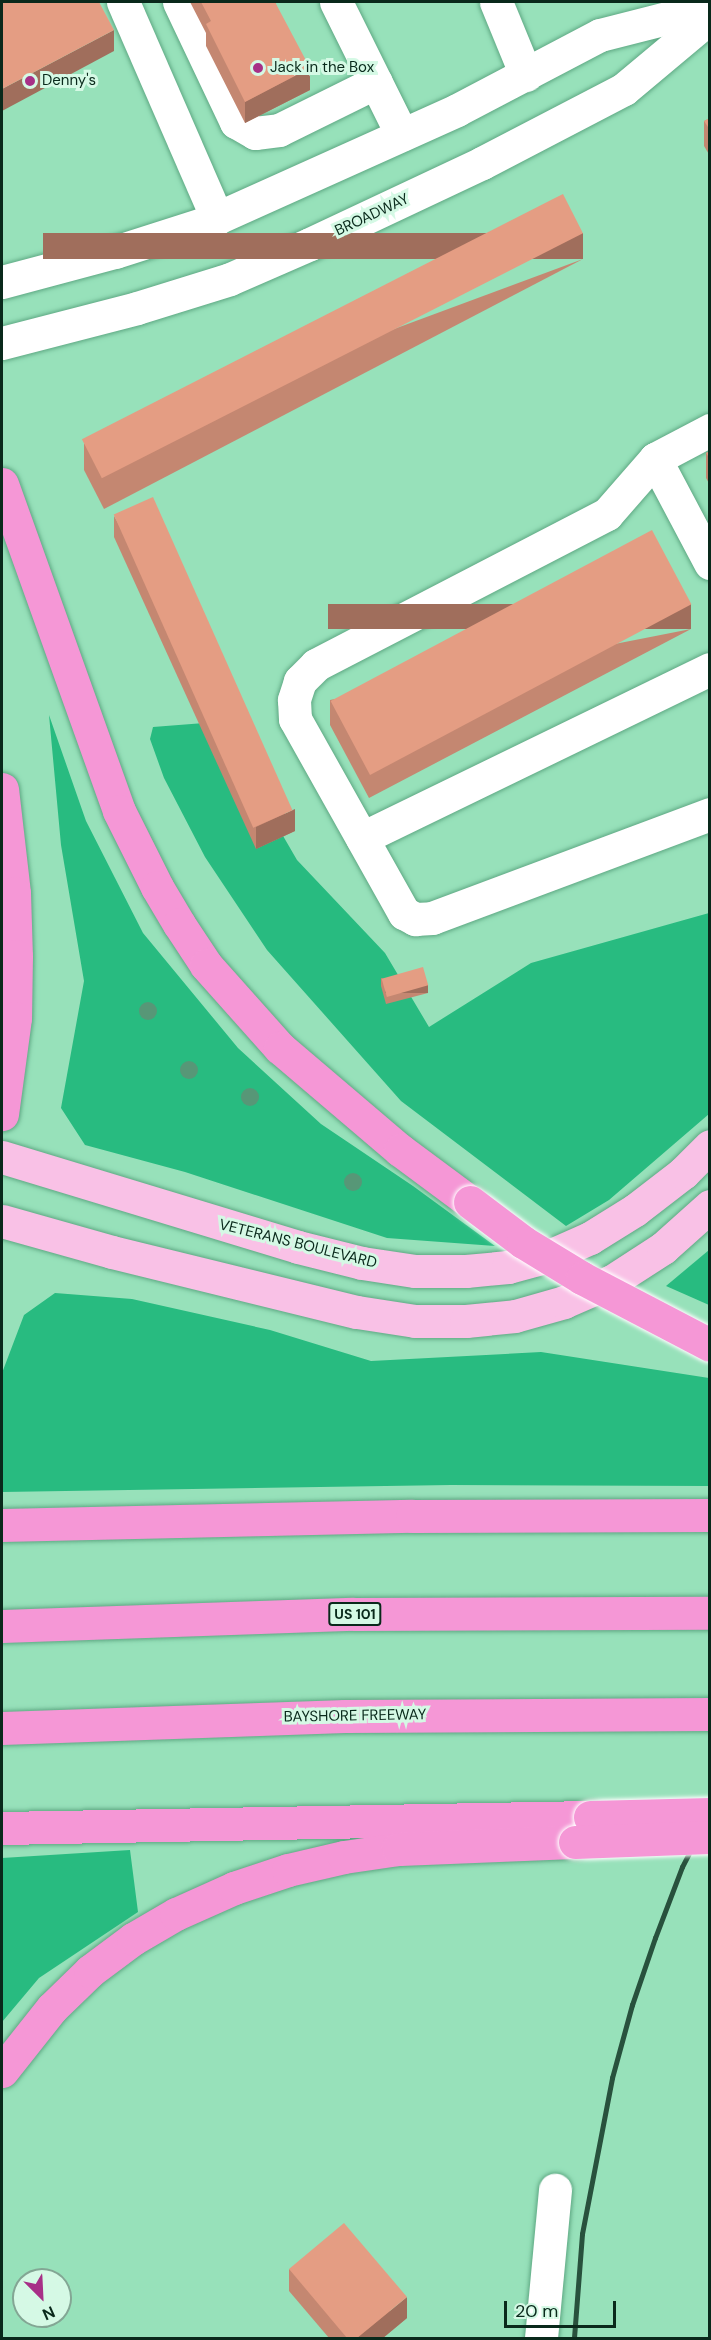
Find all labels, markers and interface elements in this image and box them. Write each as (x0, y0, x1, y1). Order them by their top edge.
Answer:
place label: Jack in the Box (270, 59, 374, 77)
marker: Jack in the Box (251, 61, 265, 75)
place label: Denny's (42, 72, 96, 90)
marker: Denny's (23, 74, 37, 88)
street label: BROADWAY (332, 190, 412, 240)
street label: VETERANS BOULEVARD (217, 1216, 379, 1272)
road number: US 101 (328, 1603, 382, 1625)
street label: BAYSHORE FREEWAY (284, 1706, 426, 1726)
north arrow (12, 2268, 72, 2328)
scale bar (507, 2289, 620, 2327)
text: 20 m (515, 2299, 558, 2323)
text: N (39, 2301, 58, 2325)

